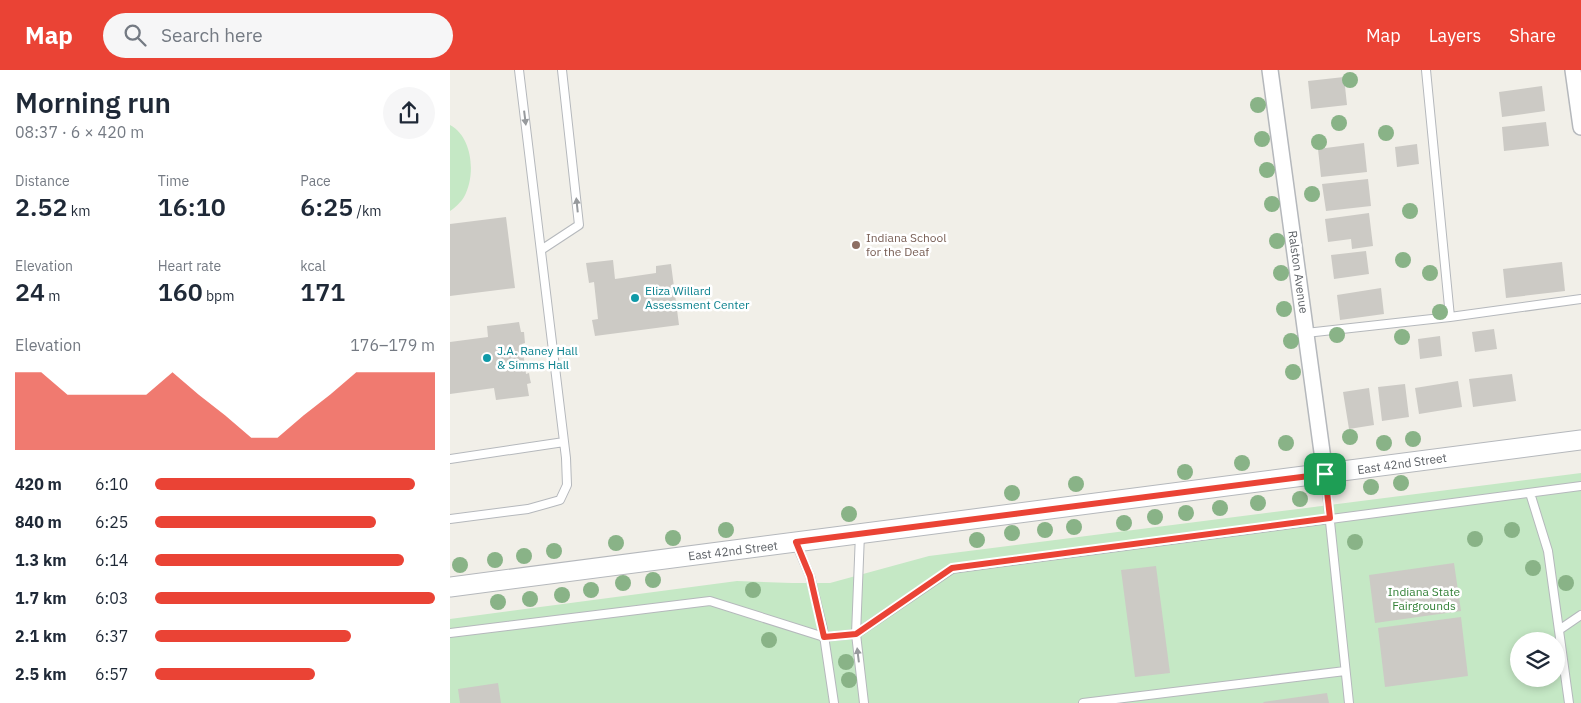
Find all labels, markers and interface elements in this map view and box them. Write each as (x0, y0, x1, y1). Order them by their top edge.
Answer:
search box (103, 13, 453, 58)
text: Map (25, 19, 73, 51)
icon: search (121, 21, 149, 49)
text: Search here (161, 23, 263, 47)
text: Map (1366, 24, 1401, 47)
text: Layers (1429, 24, 1481, 47)
text: Share (1509, 24, 1556, 47)
text: Morning run (15, 84, 171, 121)
button: share (383, 87, 435, 139)
one-way arrow (521, 111, 529, 127)
text: 08:37 · 6 × 420 m (15, 122, 144, 142)
text: Distance (15, 172, 70, 190)
text: Time (158, 172, 189, 190)
text: Pace (300, 172, 331, 190)
text: 2.52 (15, 190, 67, 223)
text: 16:10 (158, 190, 226, 223)
text: 6:25 (300, 190, 353, 223)
one-way arrow (573, 196, 581, 212)
text: km (67, 202, 90, 220)
text: /km (353, 202, 382, 220)
street label: Ralston Avenue (1285, 229, 1312, 315)
place label: Indiana School for the Deaf (866, 230, 947, 259)
marker: Indiana School for the Deaf (850, 239, 862, 251)
text: Elevation (15, 257, 73, 275)
text: Heart rate (158, 257, 221, 275)
text: kcal (300, 257, 326, 275)
text: 24 (15, 275, 45, 308)
text: 160 (158, 275, 203, 308)
text: 171 (300, 275, 345, 308)
place label: Eliza Willard Assessment Center (645, 283, 750, 312)
text: m (45, 287, 61, 305)
text: bpm (203, 287, 234, 305)
marker: Eliza Willard Assessment Center (629, 292, 641, 304)
text: Elevation (15, 335, 81, 355)
text: 176–179 m (350, 335, 435, 355)
place label: J.A. Raney Hall & Simms Hall (497, 343, 578, 372)
marker: J.A. Raney Hall & Simms Hall (481, 352, 493, 364)
street label: East 42nd Street (1356, 450, 1448, 477)
pin (1304, 453, 1346, 495)
icon: arrive (1311, 460, 1339, 488)
text: 420 m (15, 474, 62, 494)
text: 6:10 (95, 474, 128, 494)
text: 840 m (15, 512, 62, 532)
text: 6:25 (95, 512, 128, 532)
street label: East 42nd Street (687, 538, 779, 563)
text: 1.3 km (15, 550, 66, 570)
text: 6:14 (95, 550, 128, 570)
park label: Indiana State Fairgrounds (1388, 584, 1461, 613)
text: 1.7 km (15, 588, 66, 608)
text: 6:03 (95, 588, 128, 608)
text: 2.1 km (15, 626, 66, 646)
text: 6:37 (95, 626, 128, 646)
map controls (1510, 632, 1565, 687)
button: layers (1510, 632, 1565, 687)
one-way arrow (854, 646, 862, 662)
text: 2.5 km (15, 664, 66, 684)
text: 6:57 (95, 664, 128, 684)

